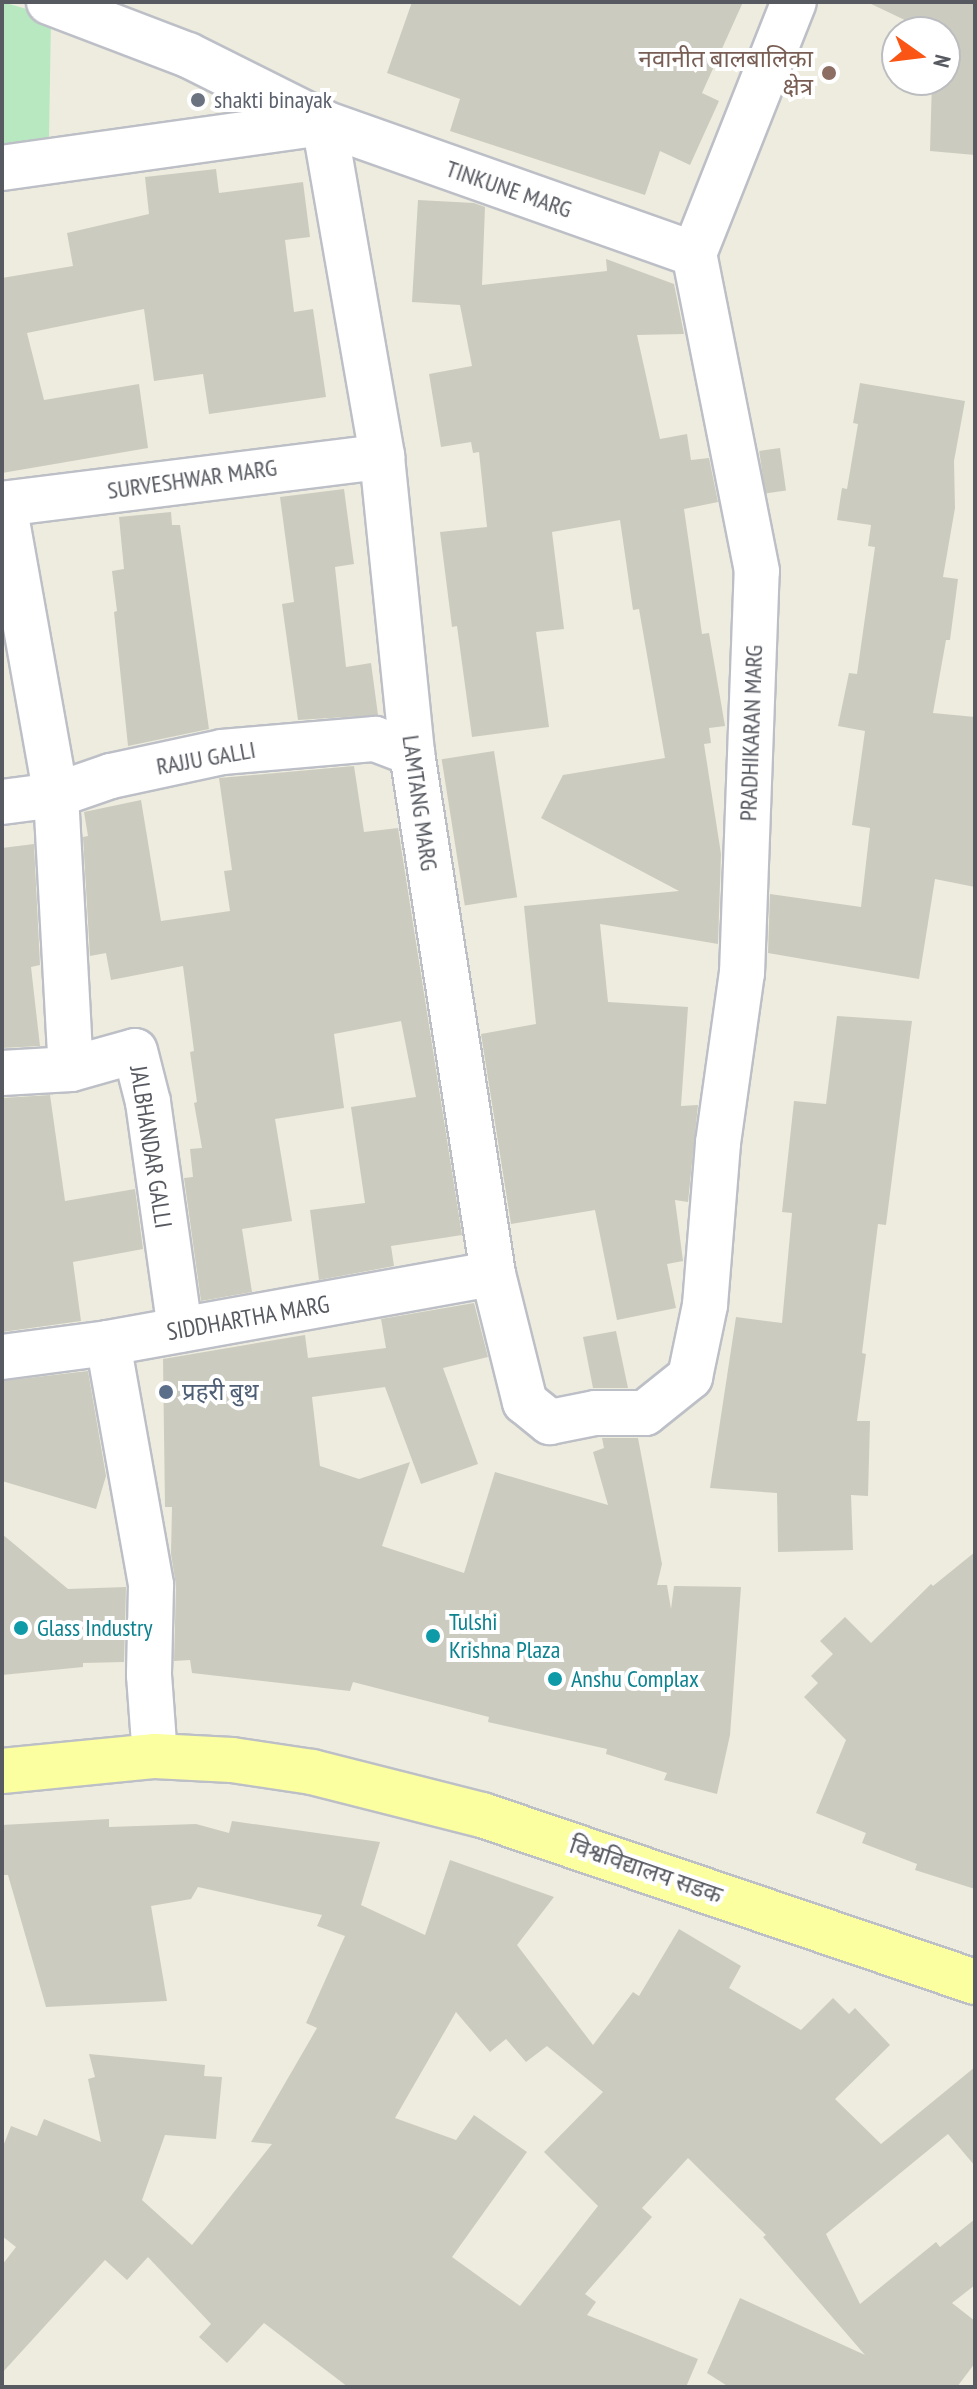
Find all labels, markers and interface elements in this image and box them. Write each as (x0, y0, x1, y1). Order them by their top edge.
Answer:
north arrow (881, 16, 961, 96)
place label: नवानीत बालबालिका क्षेत्र (639, 45, 813, 101)
text: N (927, 52, 957, 70)
marker: नवानीत बालबालिका क्षेत्र (820, 64, 838, 82)
place label: shakti binayak (214, 86, 332, 114)
marker: shakti binayak (189, 91, 207, 109)
street label: TINKUNE MARG (442, 154, 576, 224)
street label: SURVESHWAR MARG (105, 453, 279, 505)
street label: PRADHIKARAN MARG (734, 644, 768, 822)
street label: LAMTANG MARG (396, 733, 444, 873)
street label: RAJJU GALLI (154, 735, 258, 781)
street label: JALBHANDAR GALLI (124, 1064, 178, 1230)
street label: SIDDHARTHA MARG (164, 1289, 332, 1347)
place label: प्रहरी बुथ (182, 1378, 259, 1406)
marker: प्रहरी बुथ (157, 1383, 175, 1401)
place label: Tulshi Krishna Plaza (449, 1608, 560, 1664)
place label: Glass Industry (37, 1614, 153, 1642)
marker: Glass Industry (12, 1619, 30, 1637)
marker: Tulshi Krishna Plaza (424, 1627, 442, 1645)
place label: Anshu Complax (571, 1665, 699, 1693)
marker: Anshu Complax (546, 1670, 564, 1688)
street label: विश्वविद्यालय सडक (566, 1830, 726, 1910)

